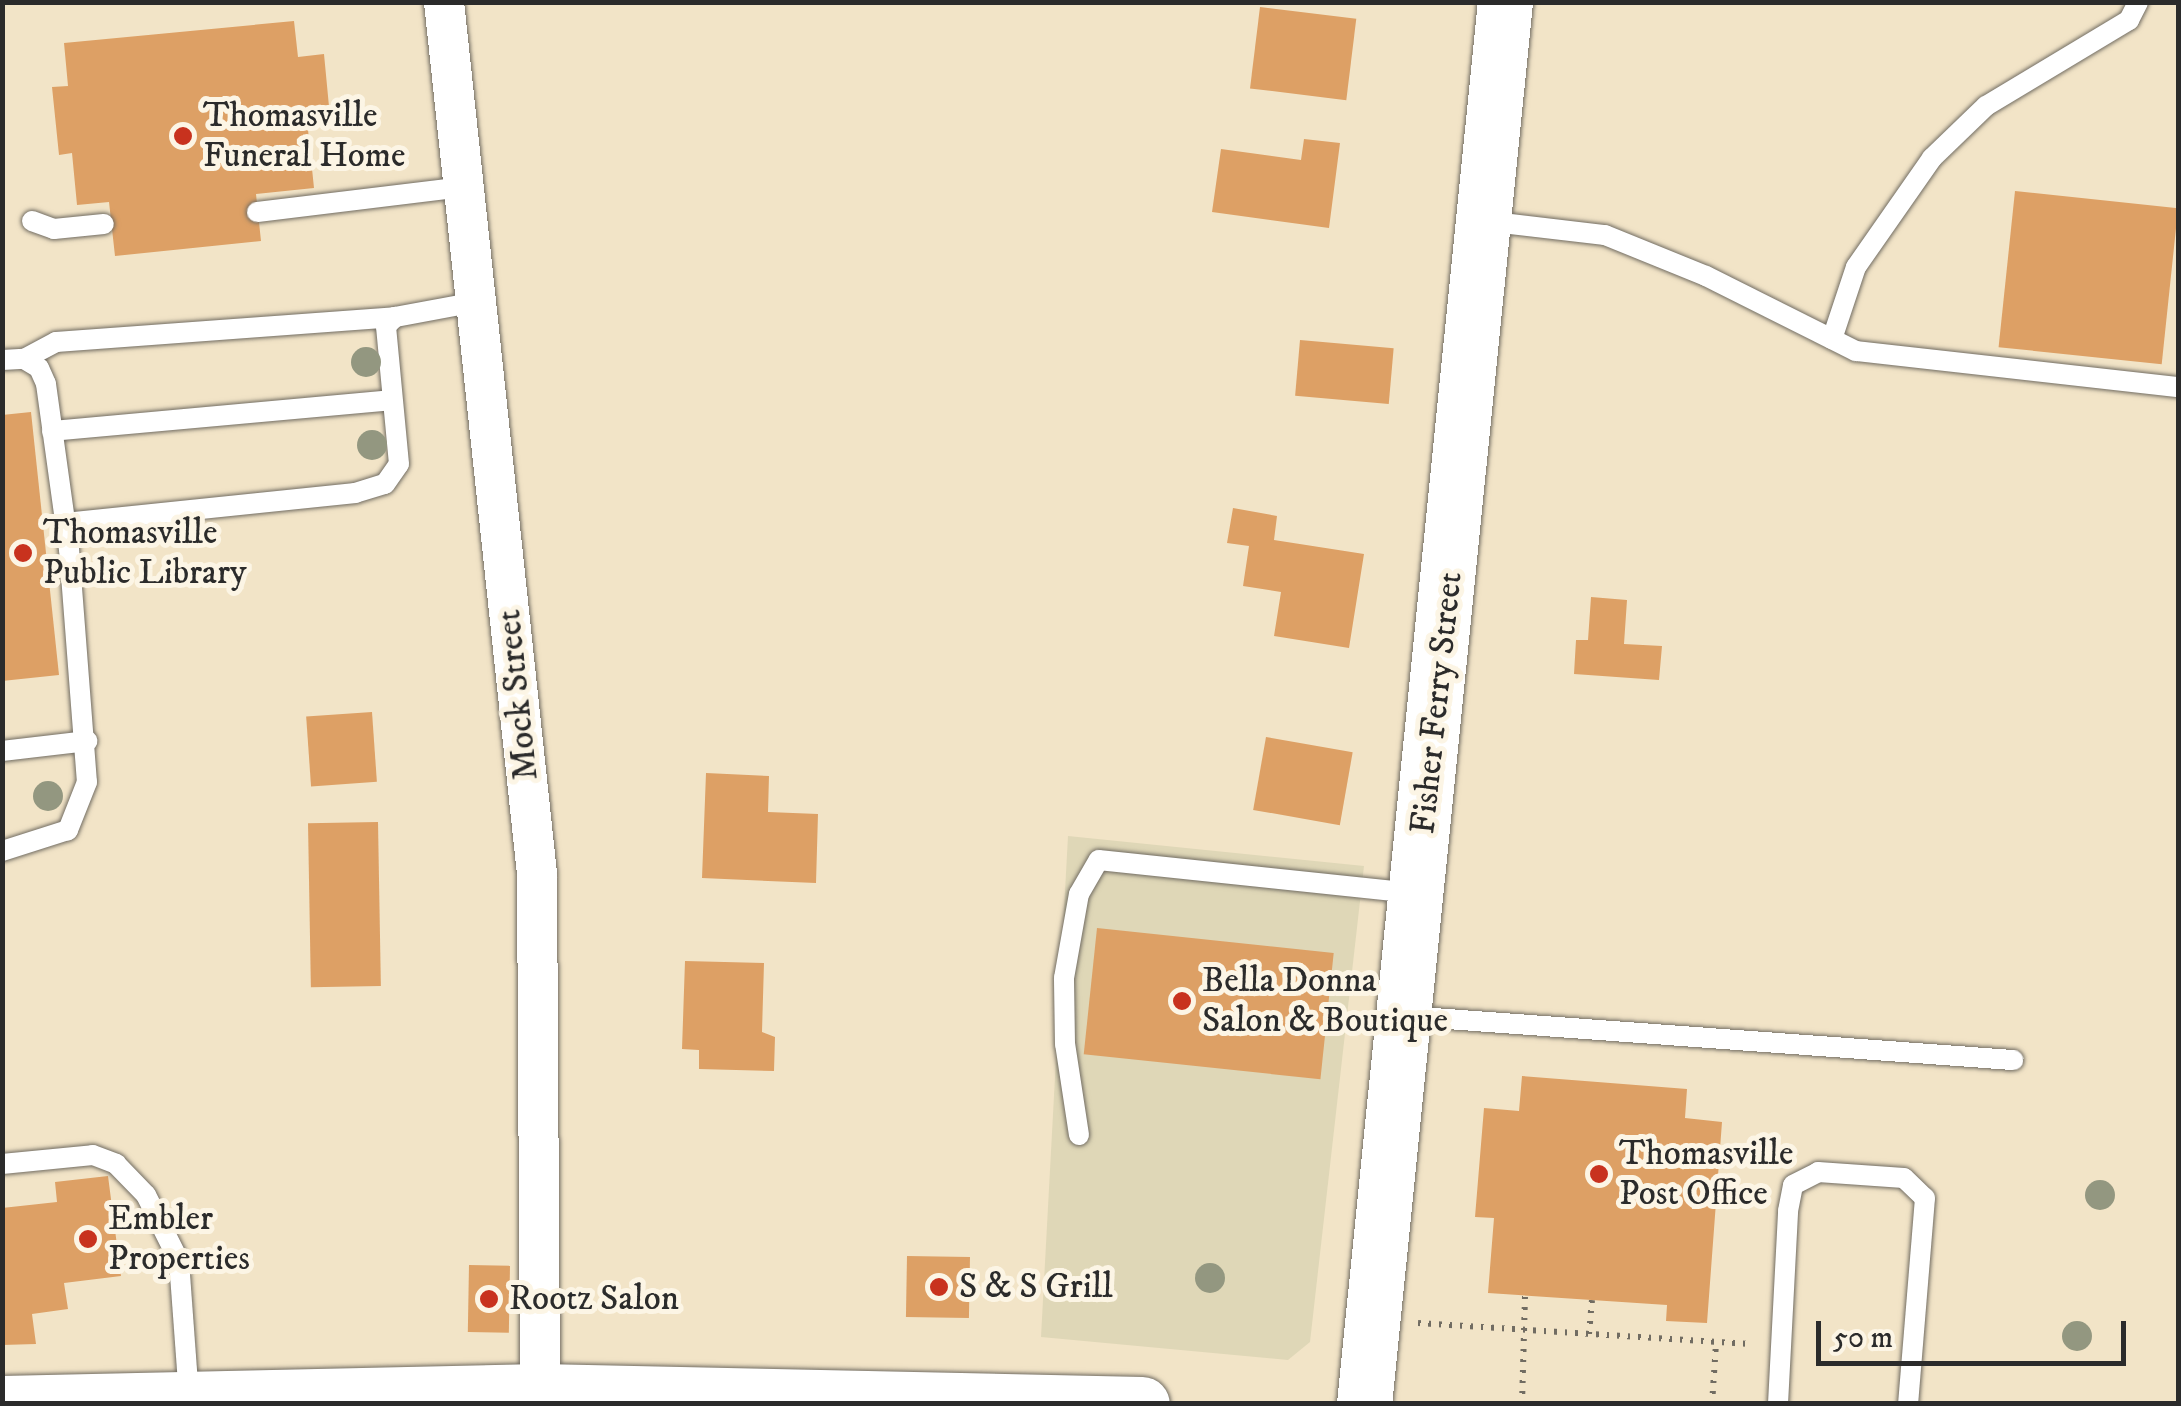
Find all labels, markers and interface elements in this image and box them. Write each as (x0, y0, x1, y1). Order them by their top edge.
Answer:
place label: Thomasville Funeral Home (203, 95, 406, 177)
marker: Thomasville Funeral Home (172, 125, 194, 147)
place label: Thomasville Public Library (43, 512, 247, 594)
marker: Thomasville Public Library (12, 542, 34, 564)
street label: Fisher Ferry Street (1402, 570, 1472, 836)
street label: Mock Street (488, 608, 548, 782)
place label: Bella Donna Salon & Boutique (1202, 960, 1448, 1042)
marker: Bella Donna Salon & Boutique (1171, 990, 1193, 1012)
place label: Thomasville Post Office (1619, 1133, 1793, 1215)
marker: Thomasville Post Office (1588, 1163, 1610, 1185)
place label: Embler Properties (108, 1198, 250, 1280)
marker: Embler Properties (77, 1228, 99, 1250)
place label: S & S Grill (959, 1266, 1113, 1308)
marker: S & S Grill (928, 1276, 950, 1298)
place label: Rootz Salon (509, 1278, 679, 1320)
marker: Rootz Salon (478, 1288, 500, 1310)
scale bar (1821, 1301, 2131, 1363)
text: 50 m (1833, 1320, 1893, 1357)

